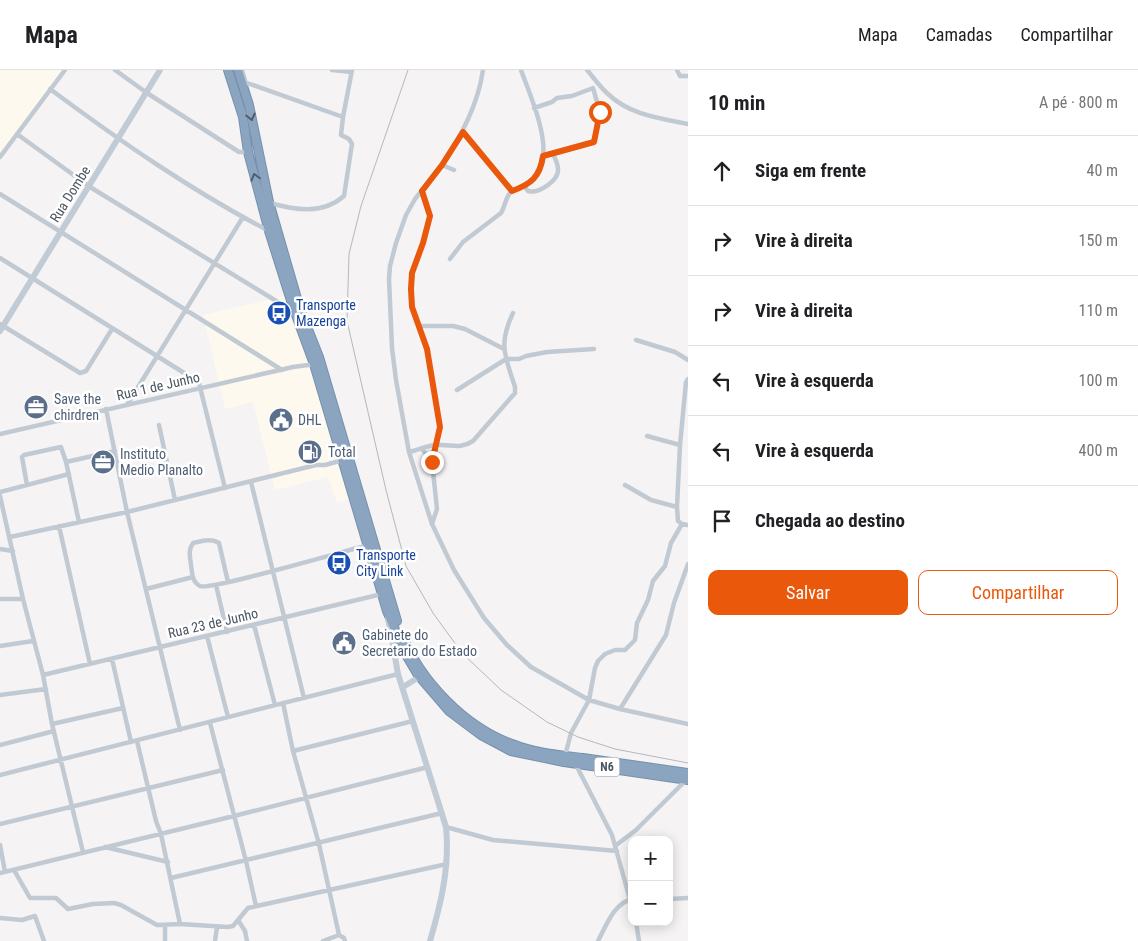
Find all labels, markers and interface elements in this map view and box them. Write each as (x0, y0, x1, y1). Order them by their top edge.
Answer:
text: Mapa (25, 21, 78, 49)
text: Mapa (858, 24, 898, 45)
text: Camadas (926, 24, 992, 45)
text: Compartilhar (1020, 24, 1113, 45)
text: 10 min (708, 91, 765, 115)
text: A pé · 800 m (1039, 93, 1118, 112)
route start (589, 101, 612, 124)
one-way arrow (246, 112, 256, 121)
icon: ahead (708, 157, 736, 185)
text: Siga em frente (755, 159, 866, 182)
text: 40 m (1086, 161, 1118, 180)
street label: Rua Dombe (46, 163, 94, 225)
one-way arrow (250, 174, 260, 182)
icon: right (708, 227, 736, 255)
text: Vire à direita (755, 229, 853, 252)
text: 150 m (1079, 231, 1118, 250)
place label: Transporte Mazenga (296, 297, 356, 329)
icon: right (708, 297, 736, 325)
text: Vire à direita (755, 299, 853, 322)
bus stop icon: Transporte Mazenga (266, 300, 292, 326)
text: 110 m (1079, 301, 1118, 320)
icon: left (708, 367, 736, 395)
street label: Rua 1 de Junho (115, 369, 201, 403)
text: Vire à esquerda (755, 369, 874, 392)
text: 100 m (1079, 371, 1118, 390)
place label: Save the chirdren (54, 391, 101, 423)
office icon: Save the chirdren (23, 394, 49, 420)
public building icon: DHL (268, 407, 294, 433)
place label: DHL (298, 412, 322, 428)
icon: left (708, 437, 736, 465)
fuel station icon: Total (297, 439, 323, 465)
text: Vire à esquerda (755, 439, 874, 462)
text: 400 m (1079, 441, 1118, 460)
place label: Total (328, 444, 356, 460)
place label: Instituto Medio Planalto (120, 446, 203, 478)
office icon: Instituto Medio Planalto (90, 449, 116, 475)
route end (421, 451, 444, 474)
icon: arrive (708, 507, 736, 535)
text: Chegada ao destino (755, 509, 905, 532)
place label: Transporte City Link (356, 547, 416, 579)
bus stop icon: Transporte City Link (326, 550, 352, 576)
button: Salvar (708, 570, 908, 615)
button: Compartilhar (918, 570, 1118, 615)
street label: Rua 23 de Junho (166, 605, 260, 641)
place label: Gabinete do Secretario do Estado (362, 627, 477, 659)
public building icon: Gabinete do Secretario do Estado (331, 630, 357, 656)
road number: N6 (594, 758, 620, 776)
map controls (628, 836, 673, 926)
button: + (628, 836, 673, 881)
button: − (628, 881, 673, 926)

